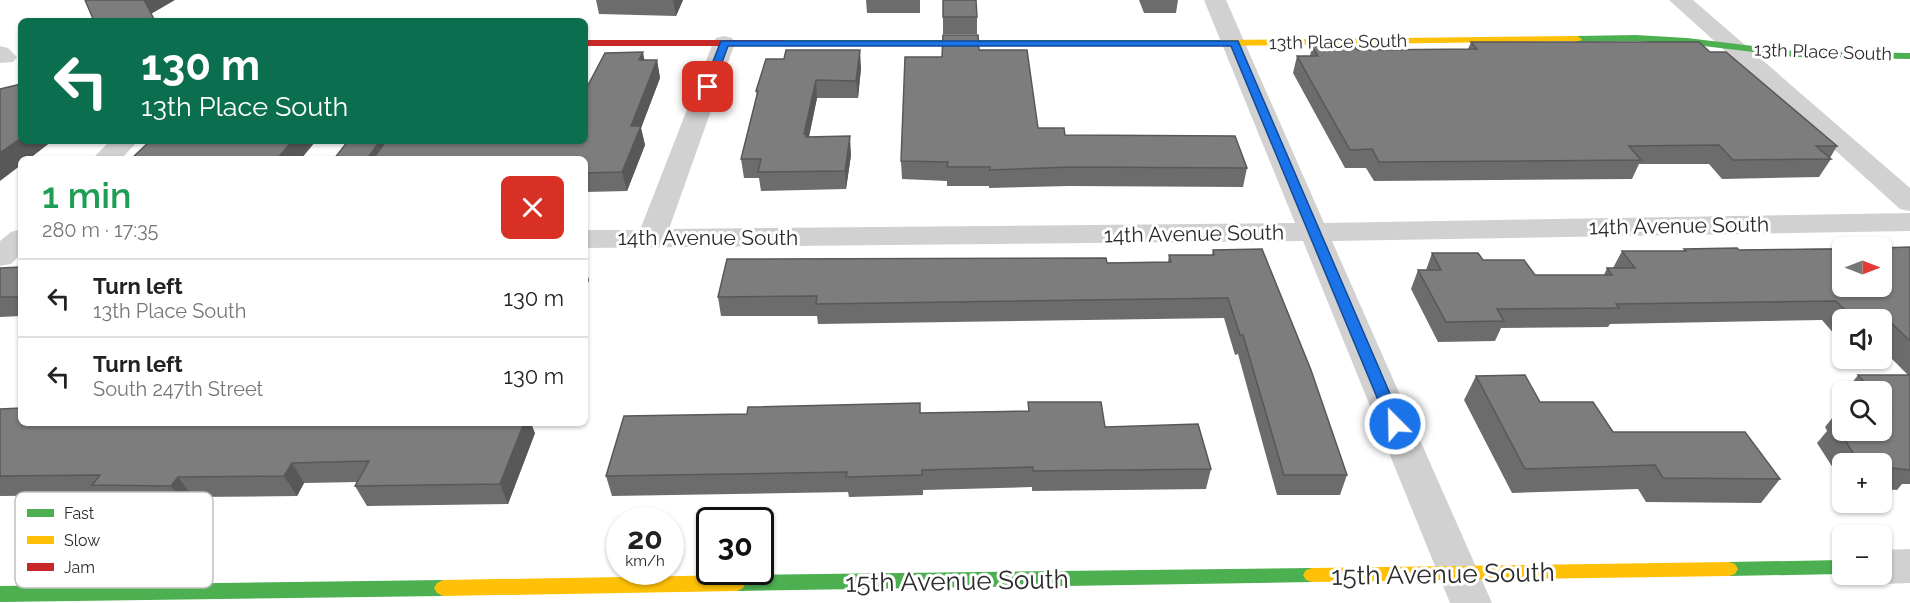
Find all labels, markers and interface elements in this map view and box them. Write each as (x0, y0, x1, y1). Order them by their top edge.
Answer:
street label: 13th Place South (1269, 30, 1407, 53)
street label: 13th Place South (1754, 39, 1892, 64)
text: 130 m (141, 41, 260, 90)
icon: left (42, 42, 120, 120)
pin (682, 61, 733, 112)
icon: arrive (691, 70, 724, 103)
text: 13th Place South (141, 91, 348, 122)
text: 1 min (42, 174, 131, 216)
button: close (501, 176, 564, 239)
street label: 14th Avenue South (1589, 211, 1769, 240)
text: 280 m · 17:35 (42, 218, 158, 242)
street label: 14th Avenue South (1104, 219, 1284, 248)
street label: 14th Avenue South (618, 225, 798, 250)
north arrow (1832, 237, 1892, 297)
map controls (1832, 237, 1892, 585)
text: Turn left (93, 273, 183, 299)
icon: left (42, 282, 75, 315)
text: 130 m (504, 285, 564, 311)
text: 13th Place South (93, 299, 246, 323)
button: sound (1832, 309, 1892, 369)
text: Turn left (93, 351, 183, 377)
icon: left (42, 360, 75, 393)
text: 130 m (504, 363, 564, 389)
text: South 247th Street (93, 377, 263, 401)
button: search (1832, 381, 1892, 441)
position arrow (1363, 392, 1427, 456)
button: + (1832, 453, 1892, 513)
legend (15, 492, 213, 588)
text: Fast (64, 504, 95, 523)
speed limit sign: 30 (696, 507, 774, 585)
text: 20 (627, 521, 663, 556)
button: − (1832, 525, 1892, 585)
text: Slow (64, 531, 100, 550)
text: km/h (625, 552, 665, 570)
street label: 15th Avenue South (1331, 557, 1555, 591)
text: Jam (64, 558, 95, 577)
street label: 15th Avenue South (845, 564, 1069, 598)

